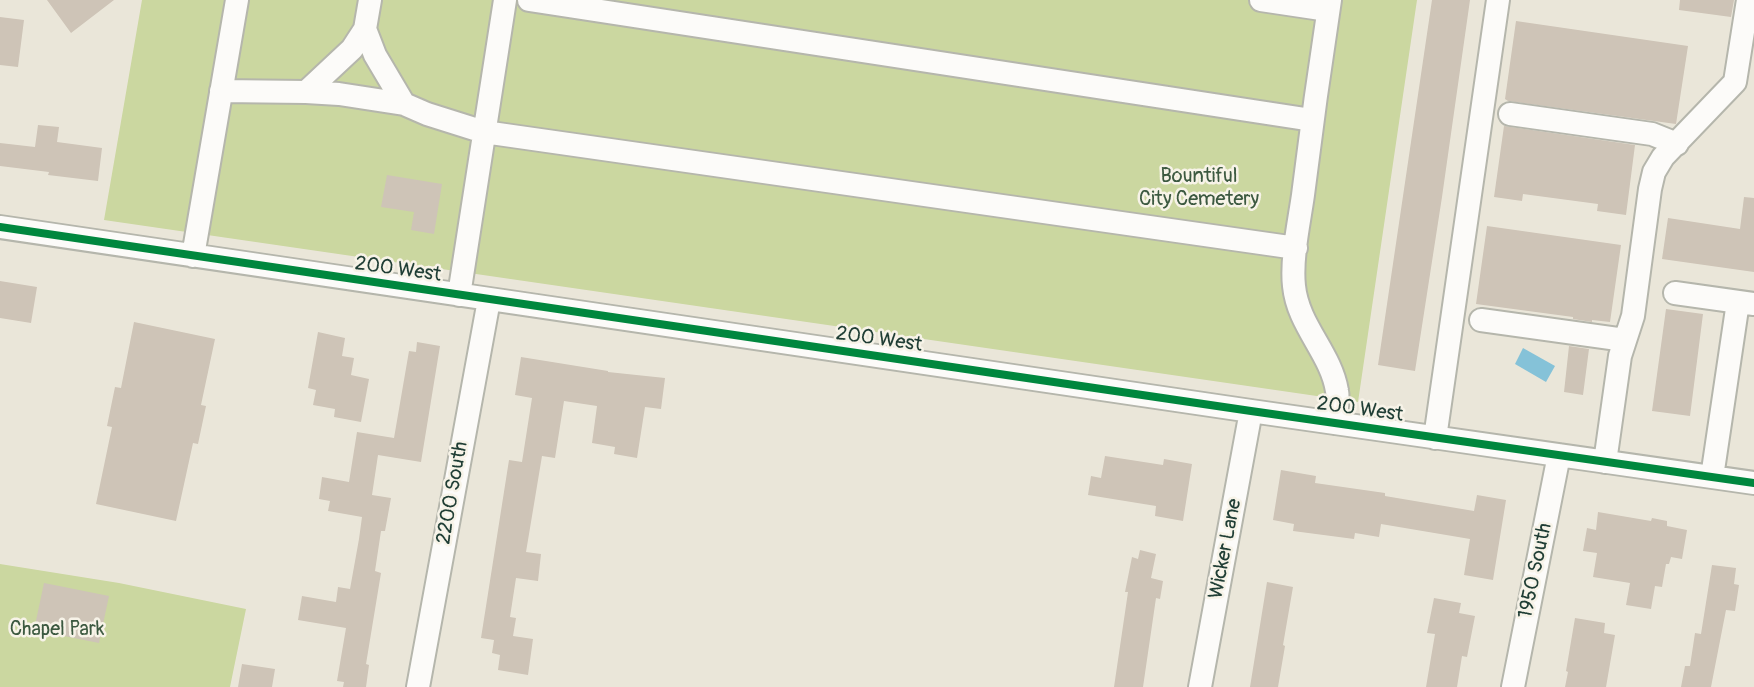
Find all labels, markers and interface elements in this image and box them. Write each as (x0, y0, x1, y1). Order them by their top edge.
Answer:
park label: Bountiful City Cemetery (1139, 165, 1259, 212)
street label: 200 West (353, 252, 443, 288)
street label: 200 West (834, 322, 924, 358)
street label: 200 West (1315, 392, 1405, 428)
street label: 2200 South (432, 440, 474, 546)
street label: Wicker Lane (1205, 497, 1247, 601)
street label: 1950 South (1514, 521, 1558, 621)
park label: Chapel Park (10, 618, 104, 642)

